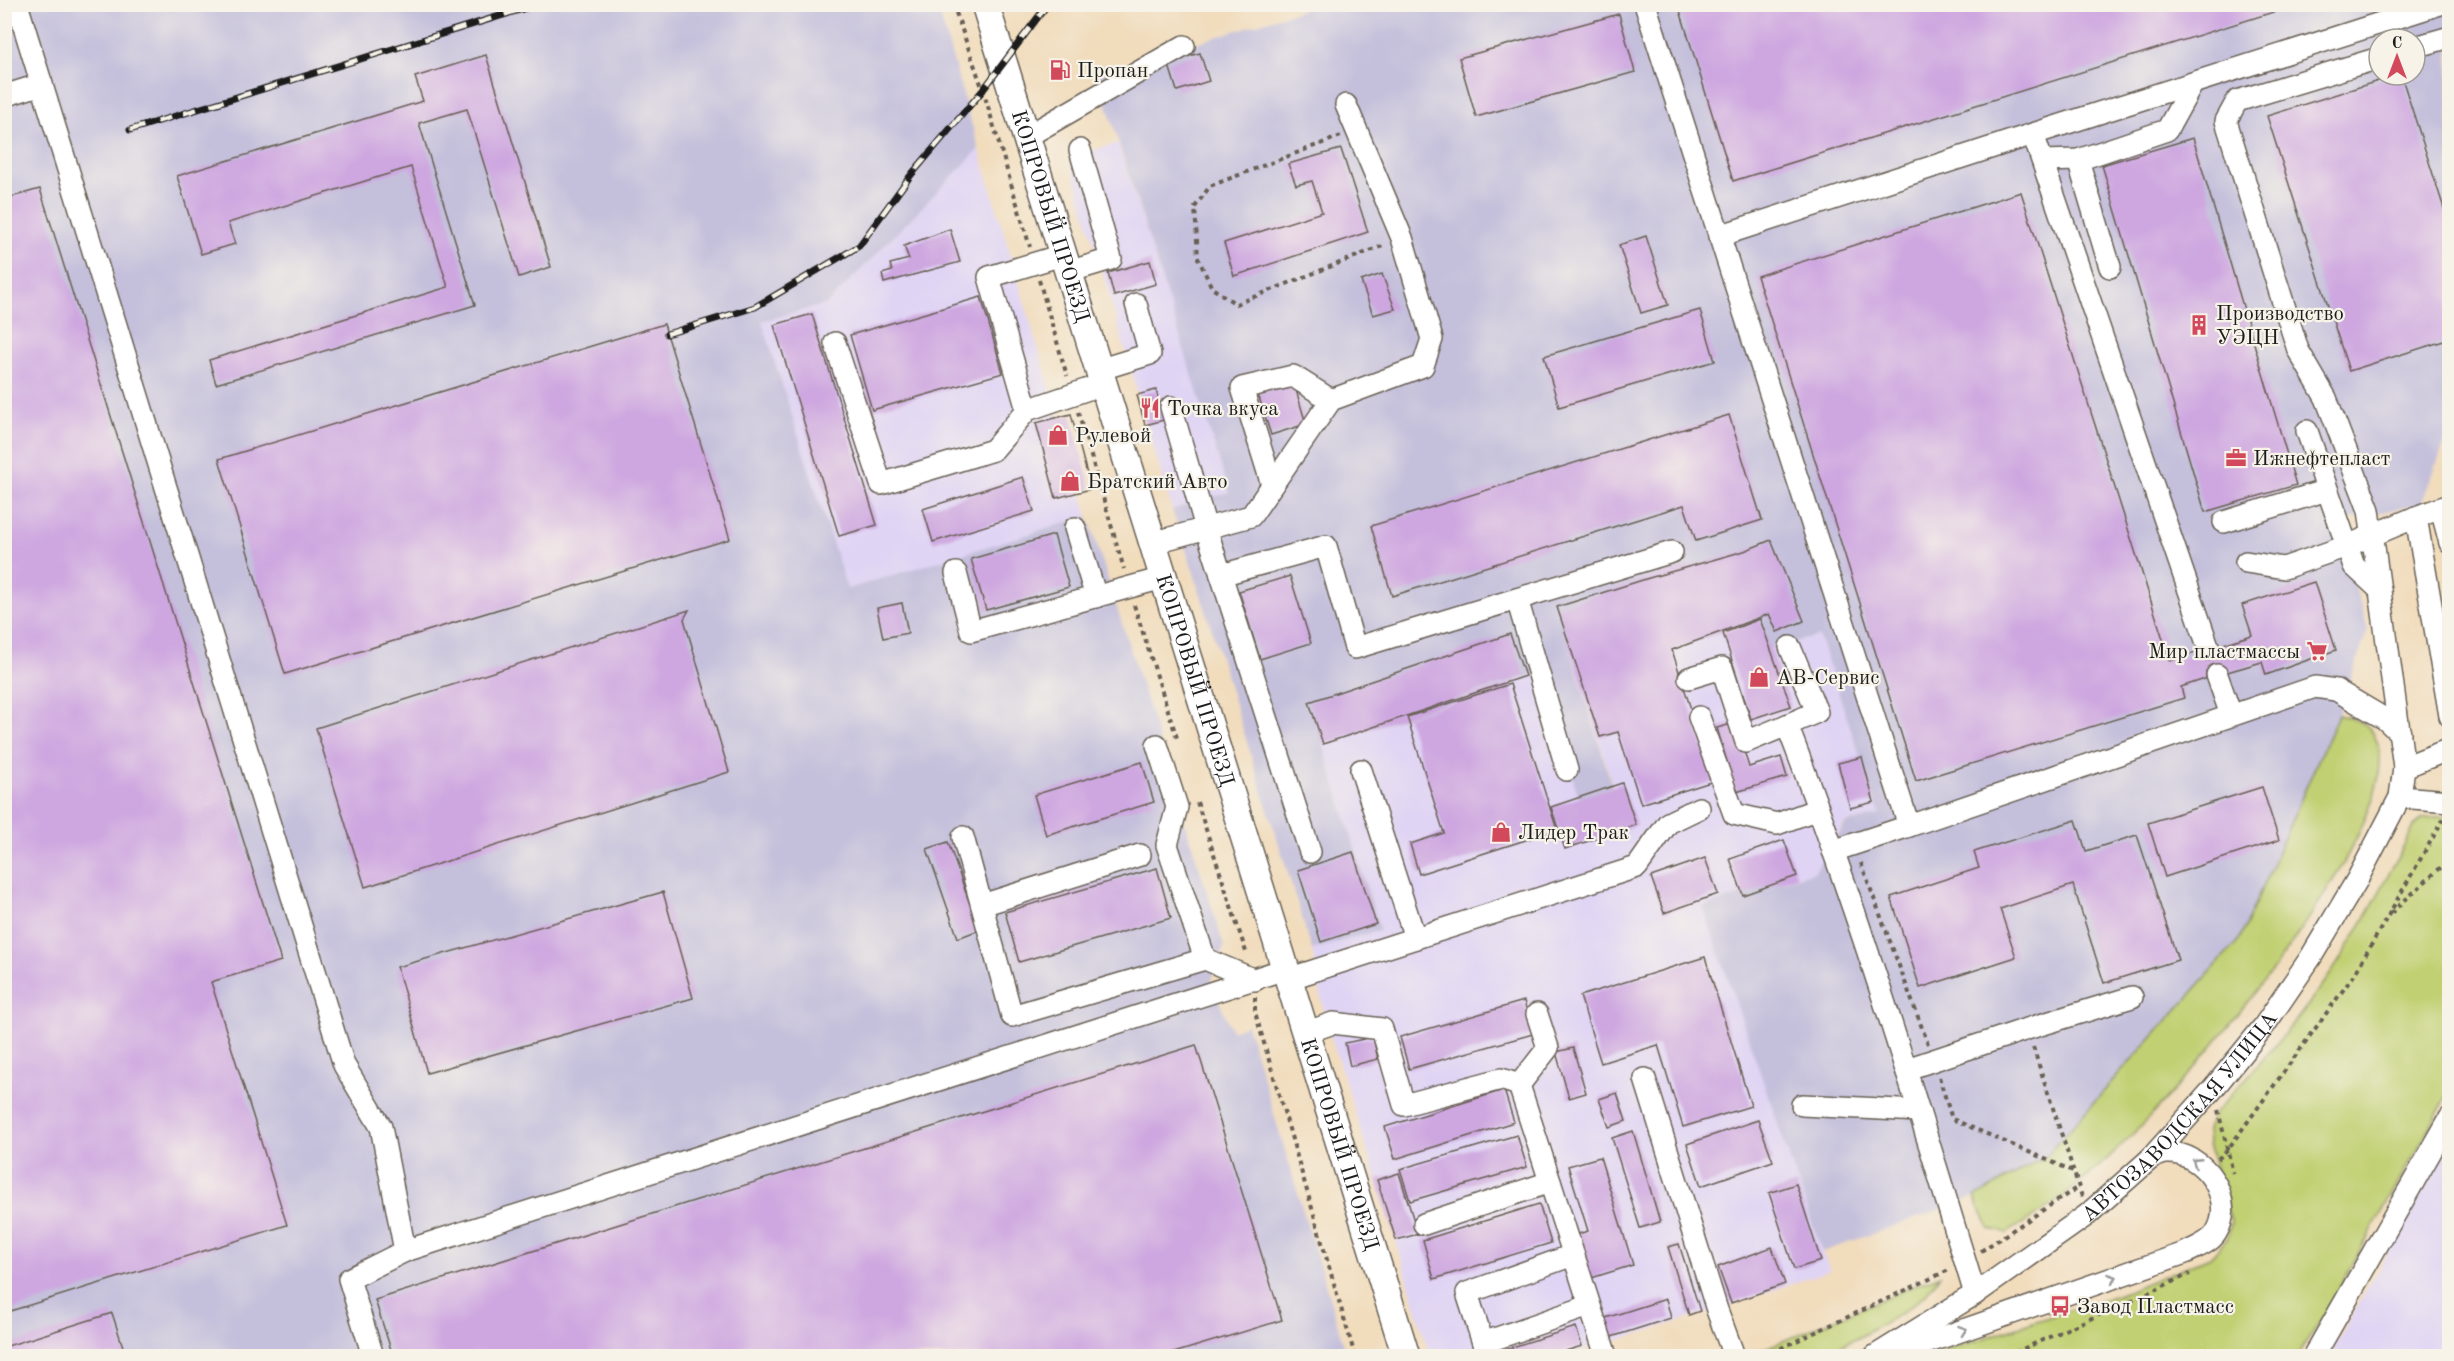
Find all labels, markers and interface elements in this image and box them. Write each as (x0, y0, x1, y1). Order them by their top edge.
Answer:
north arrow (2367, 27, 2427, 87)
text: С (2392, 36, 2402, 52)
fuel station icon: Пропан (1048, 58, 1072, 82)
place label: Пропан (1077, 61, 1148, 82)
street label: КОПРОВЫЙ ПРОЕЗД (1007, 108, 1092, 325)
place label: Производство УЭЦН (2216, 304, 2344, 349)
building icon: Производство УЭЦН (2187, 313, 2211, 337)
restaurant icon: Точка вкуса (1138, 396, 1162, 420)
place label: Точка вкуса (1167, 399, 1279, 420)
shop icon: Рулевой (1046, 423, 1070, 447)
place label: Рулевой (1075, 426, 1151, 447)
office icon: Ижнефтепласт (2224, 446, 2248, 470)
place label: Ижнефтепласт (2253, 449, 2391, 470)
shop icon: Братский Авто (1058, 469, 1082, 493)
place label: Братский Авто (1087, 472, 1228, 493)
street label: КОПРОВЫЙ ПРОЕЗД (1151, 572, 1237, 789)
supermarket icon: Мир пластмассы (2305, 639, 2329, 663)
place label: Мир пластмассы (2148, 642, 2300, 663)
shop icon: АВ-Сервис (1747, 665, 1771, 689)
place label: АВ-Сервис (1776, 668, 1879, 689)
shop icon: Лидер Трак (1489, 820, 1513, 844)
place label: Лидер Трак (1518, 823, 1630, 844)
street label: АВТОЗАВОДСКАЯ УЛИЦА (2078, 1009, 2282, 1226)
street label: КОПРОВЫЙ ПРОЕЗД (1296, 1036, 1381, 1253)
one-way arrow (2192, 1159, 2203, 1170)
one-way arrow (2107, 1273, 2117, 1286)
bus stop icon: Завод Пластмасс (2048, 1294, 2072, 1318)
place label: Завод Пластмасс (2077, 1297, 2234, 1318)
one-way arrow (1957, 1325, 1968, 1338)

